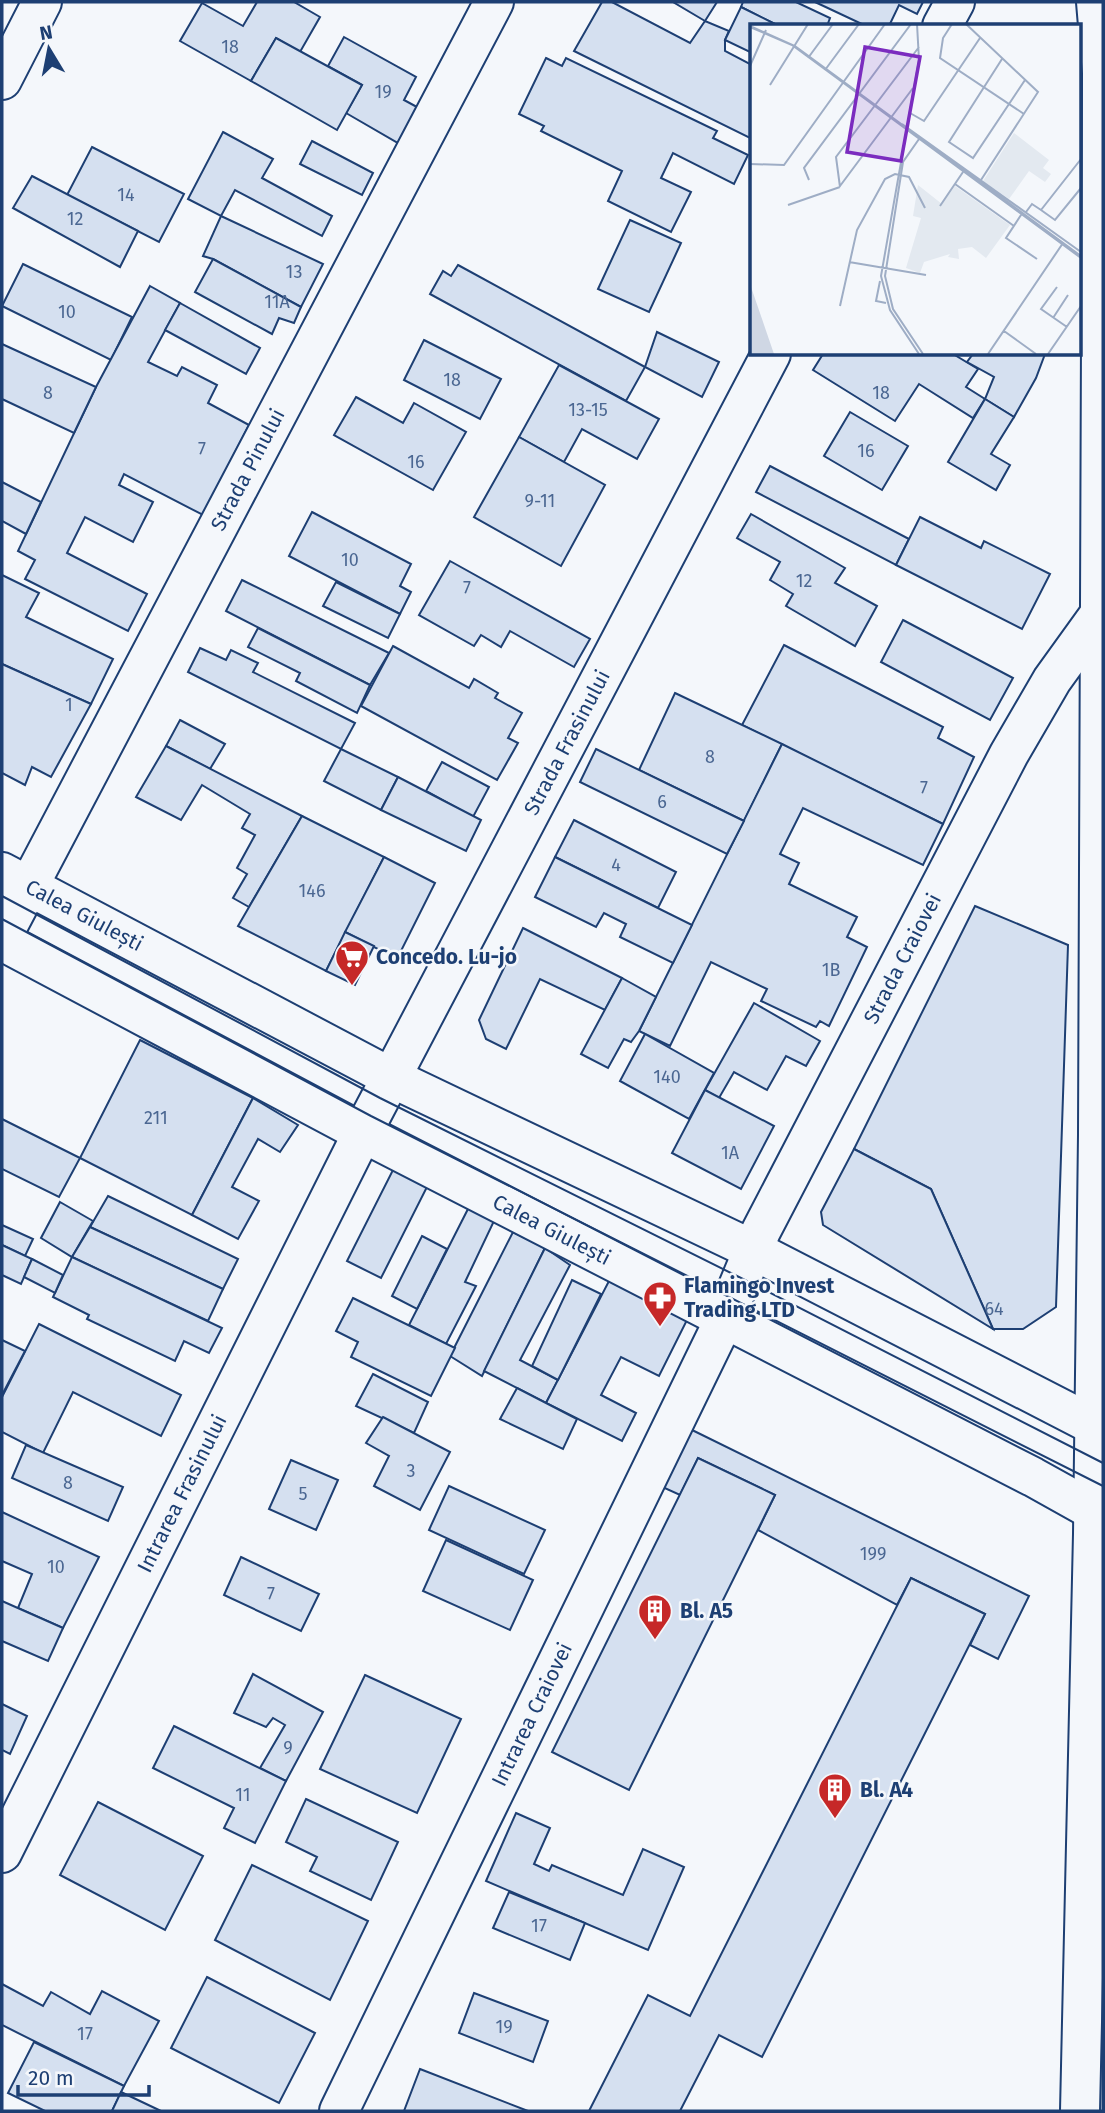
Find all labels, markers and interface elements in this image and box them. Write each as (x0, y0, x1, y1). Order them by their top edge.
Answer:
north arrow (14, 14, 84, 84)
text: N (38, 20, 54, 45)
inset map (750, 24, 1080, 355)
house number: 18 (221, 36, 239, 58)
house number: 19 (374, 81, 392, 103)
house number: 14 (117, 184, 135, 206)
house number: 12 (67, 208, 83, 230)
house number: 13 (286, 261, 302, 283)
house number: 11A (264, 291, 291, 313)
house number: 10 (58, 301, 76, 323)
house number: 18 (443, 369, 461, 391)
house number: 8 (43, 382, 53, 404)
house number: 18 (872, 382, 890, 404)
house number: 13-15 (568, 399, 608, 421)
street label: Strada Pinului (205, 404, 291, 535)
house number: 7 (198, 438, 206, 460)
house number: 16 (857, 440, 875, 462)
house number: 16 (407, 451, 425, 473)
house number: 9-11 (525, 490, 555, 512)
house number: 10 (341, 549, 359, 571)
house number: 12 (796, 570, 812, 592)
house number: 7 (463, 577, 471, 599)
street label: Strada Frasinului (518, 666, 616, 820)
house number: 1 (65, 694, 73, 716)
house number: 8 (705, 746, 715, 768)
house number: 7 (920, 777, 928, 799)
house number: 6 (657, 791, 667, 813)
house number: 4 (611, 854, 621, 876)
street label: Calea Giulești (21, 874, 148, 957)
house number: 146 (299, 880, 325, 902)
street label: Strada Craiovei (858, 889, 947, 1028)
supermarket icon: Concedo. Lu-jo (333, 938, 371, 987)
place label: Concedo. Lu-jo (376, 944, 517, 970)
house number: 1B (822, 959, 840, 981)
house number: 140 (653, 1066, 681, 1088)
house number: 211 (144, 1107, 168, 1129)
house number: 1A (721, 1142, 740, 1164)
street label: Calea Giulești (488, 1189, 615, 1271)
place label: Flamingo Invest Trading LTD (684, 1273, 835, 1323)
pharmacy icon: Flamingo Invest Trading LTD (641, 1279, 679, 1328)
house number: 64 (984, 1298, 1004, 1320)
street label: Intrarea Frasinului (132, 1410, 232, 1577)
house number: 3 (407, 1460, 415, 1482)
house number: 8 (63, 1472, 73, 1494)
house number: 5 (298, 1483, 308, 1505)
house number: 199 (860, 1543, 886, 1565)
house number: 10 (47, 1556, 65, 1578)
house number: 7 (267, 1583, 275, 1605)
building icon: Bl. A5 (636, 1592, 674, 1641)
place label: Bl. A5 (680, 1598, 733, 1624)
street label: Intrarea Craiovei (486, 1638, 578, 1791)
house number: 9 (283, 1737, 293, 1759)
building icon: Bl. A4 (816, 1771, 854, 1820)
place label: Bl. A4 (860, 1777, 913, 1803)
house number: 11 (235, 1784, 251, 1806)
house number: 17 (531, 1915, 547, 1937)
house number: 19 (495, 2016, 513, 2038)
house number: 17 (77, 2023, 93, 2045)
scale bar (18, 2054, 149, 2098)
text: 20 m (28, 2065, 74, 2091)

